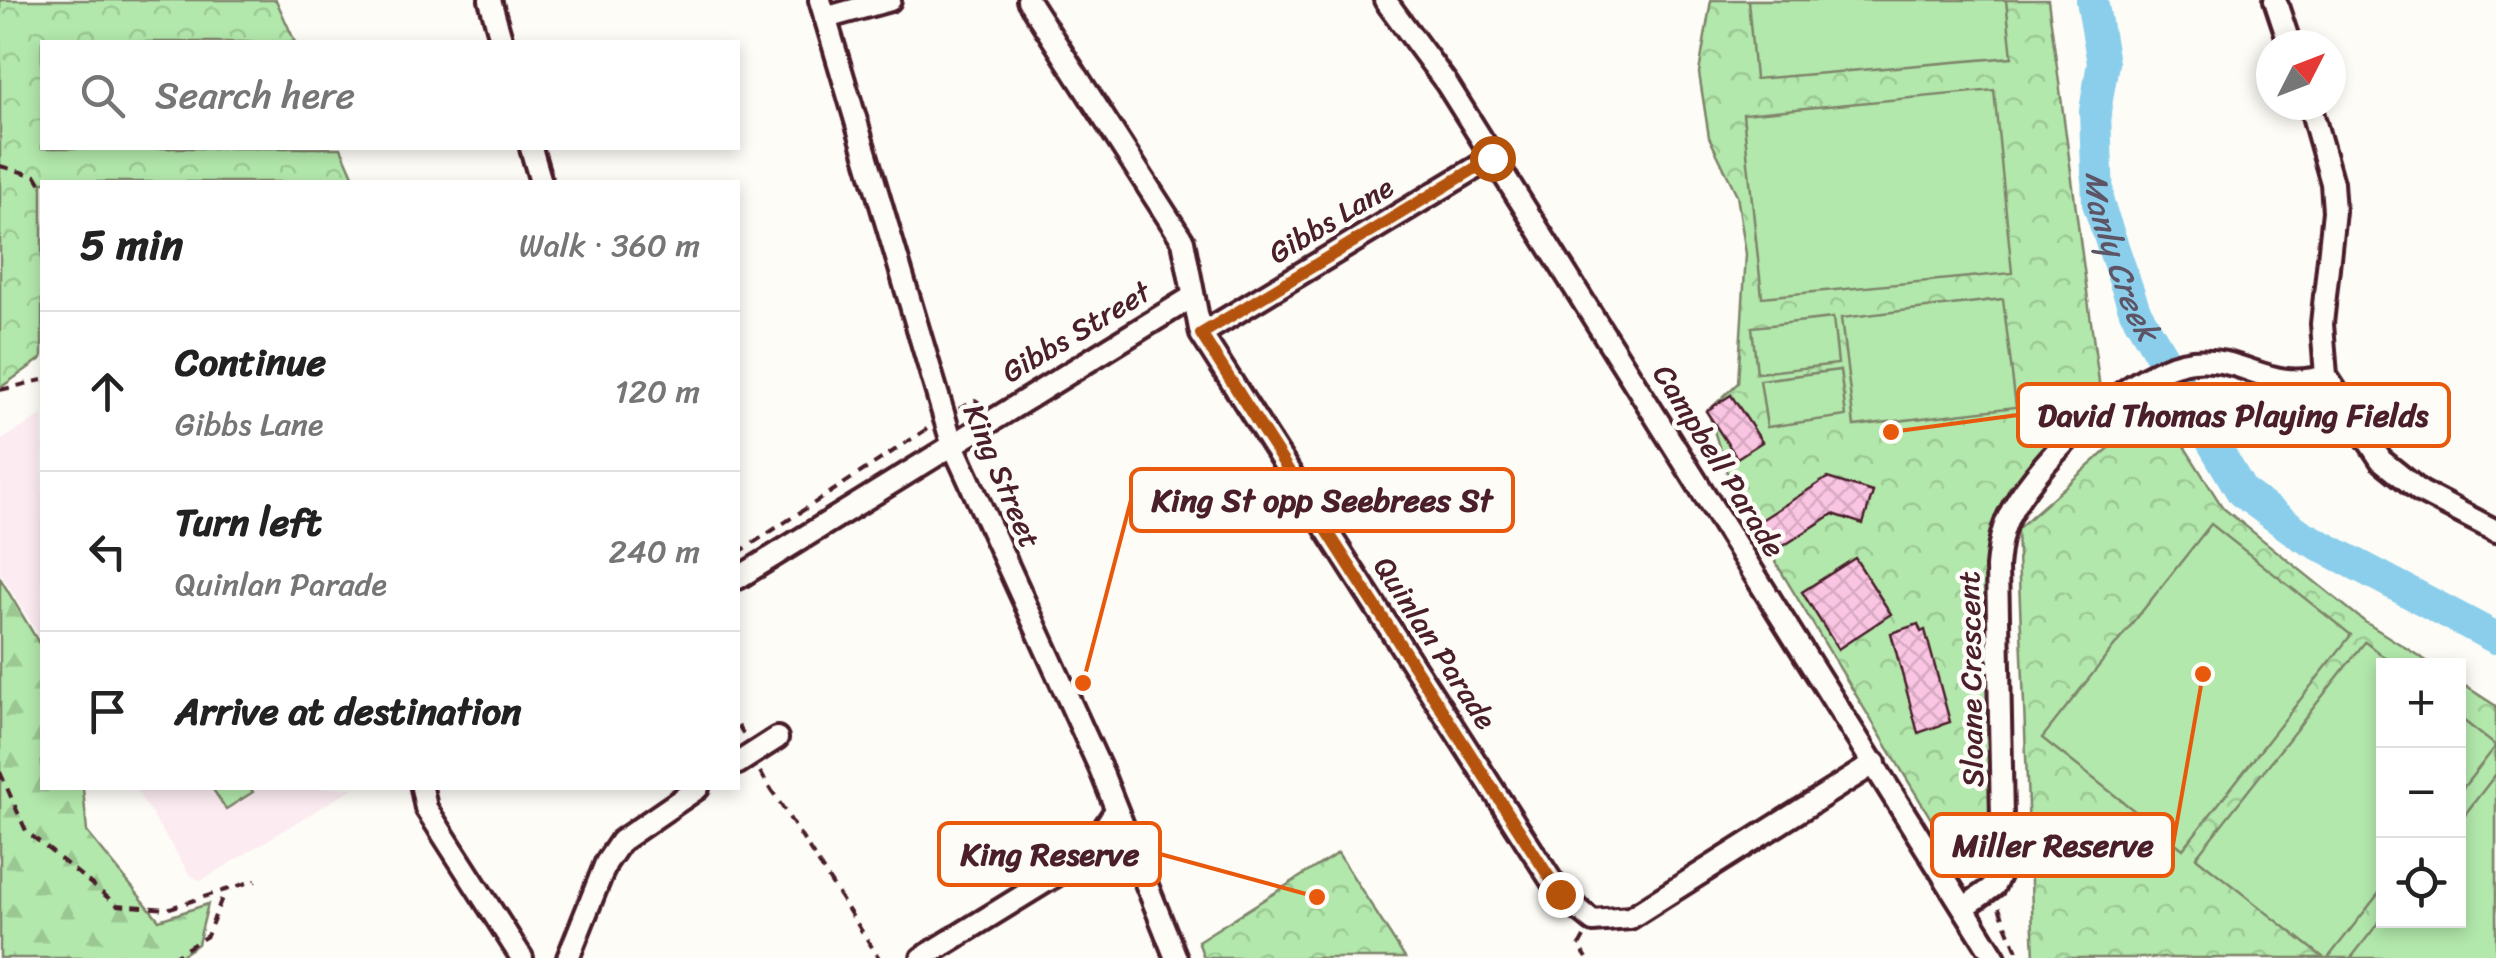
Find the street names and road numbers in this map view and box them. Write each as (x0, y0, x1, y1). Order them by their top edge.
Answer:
street label: Gibbs Lane (1257, 161, 1405, 279)
street label: Gibbs Street (991, 265, 1163, 398)
street label: Campbell Parade (1638, 353, 1800, 569)
street label: King Street (947, 395, 1057, 557)
street label: Quinlan Parade (1358, 545, 1512, 741)
street label: Sloane Crescent (1942, 570, 2000, 788)

